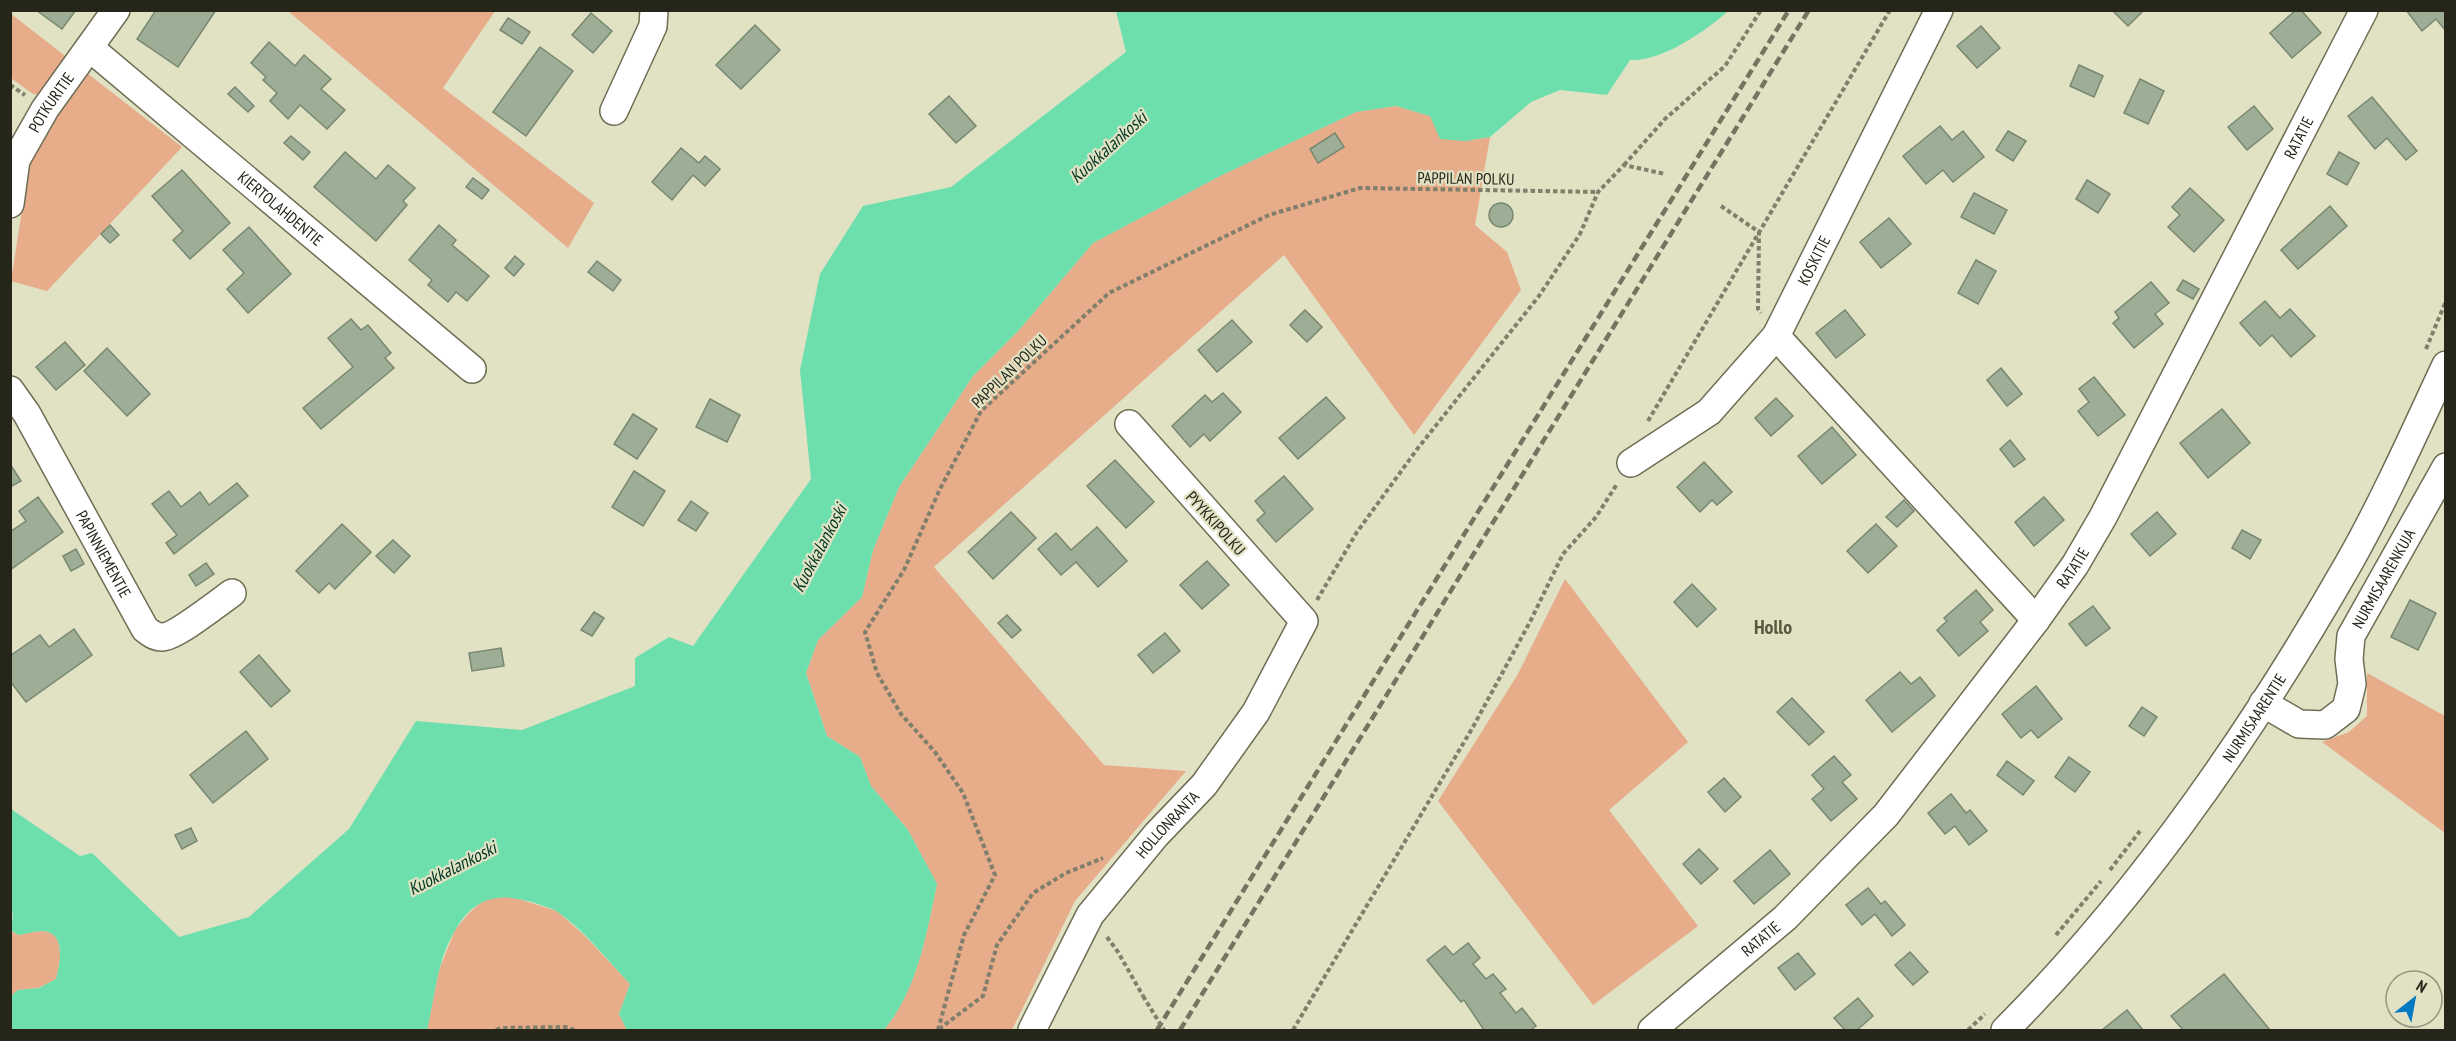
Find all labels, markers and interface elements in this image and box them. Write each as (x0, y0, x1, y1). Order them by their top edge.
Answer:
street label: POTKURITIE (24, 68, 78, 136)
water label: Kuokkalankoski (1065, 105, 1153, 188)
street label: RATATIE (2279, 113, 2318, 162)
street label: KIERTOLAHDENTIE (234, 167, 327, 250)
street label: PAPPILAN POLKU (1417, 167, 1515, 189)
street label: KOSKITIE (1793, 232, 1835, 288)
street label: PAPPILAN POLKU (967, 330, 1051, 412)
street label: PYYKKIPOLKU (1182, 487, 1250, 559)
water label: Kuokkalankoski (786, 498, 853, 596)
street label: PAPINNIEMENTIE (72, 507, 136, 601)
street label: NURMISAARENKUJA (2347, 525, 2420, 632)
street label: RATATIE (2052, 544, 2093, 592)
district label: Hollo (1754, 614, 1792, 640)
street label: NURMISAARENTIE (2218, 670, 2290, 766)
street label: HOLLONRANTA (1131, 786, 1203, 862)
water label: Kuokkalankoski (404, 835, 502, 900)
street label: RATATIE (1737, 916, 1784, 961)
north arrow (2384, 969, 2444, 1029)
text: N (2413, 975, 2431, 997)

